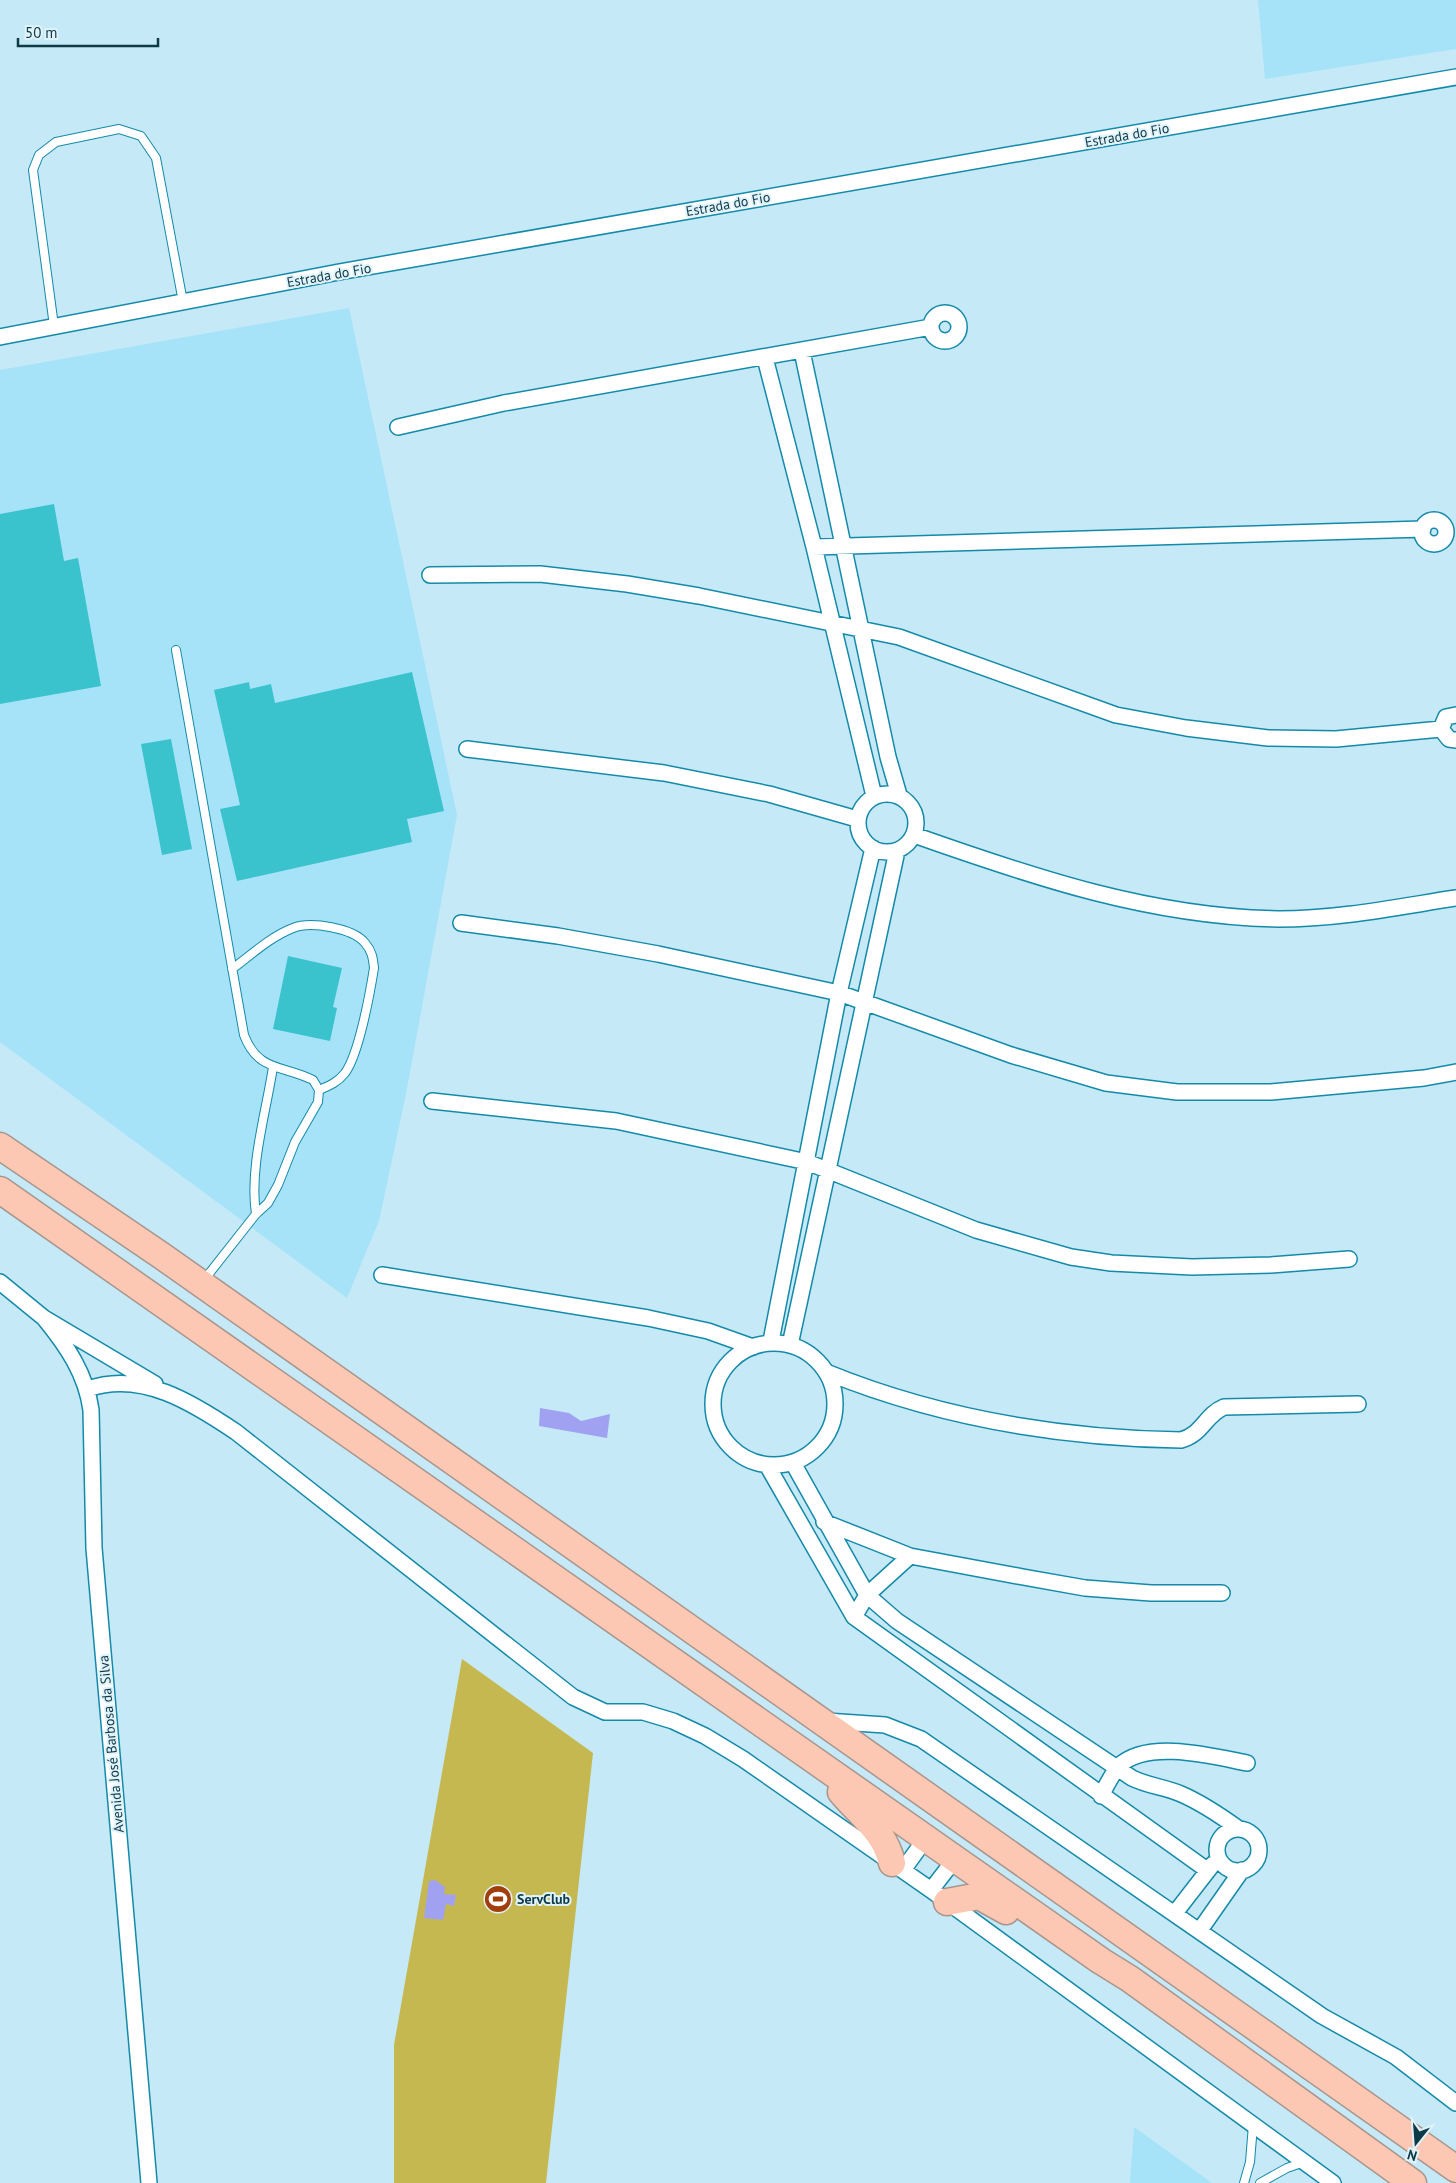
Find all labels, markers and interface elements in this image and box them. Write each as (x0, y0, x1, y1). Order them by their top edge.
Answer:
scale bar (18, 15, 158, 47)
text: 50 m (25, 23, 58, 42)
street label: Estrada do Fio (1083, 119, 1171, 151)
street label: Estrada do Fio (684, 188, 772, 220)
street label: Estrada do Fio (285, 259, 373, 291)
street label: Avenida José Barbosa da Silva (94, 1654, 128, 1833)
sports icon: ServClub (483, 1884, 513, 1914)
place label: ServClub (517, 1890, 571, 1908)
north arrow (1391, 2118, 1441, 2168)
text: N (1405, 2145, 1419, 2165)

